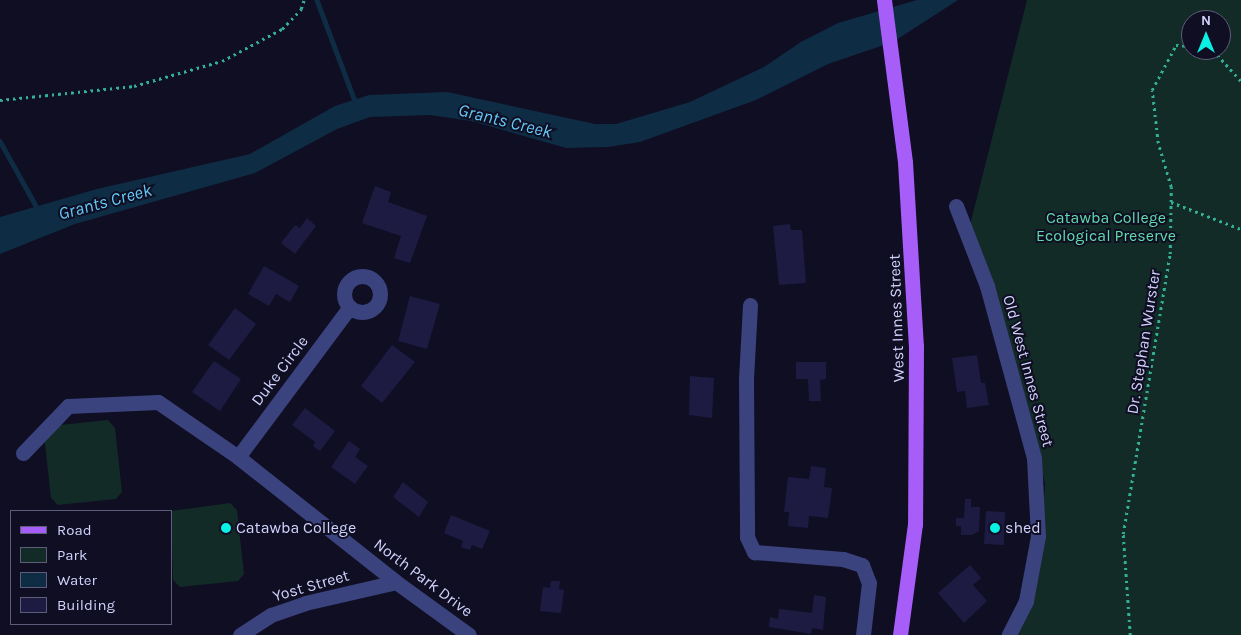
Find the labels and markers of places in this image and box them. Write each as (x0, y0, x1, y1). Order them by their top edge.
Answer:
place label: Catawba College (236, 518, 356, 538)
place label: shed (1005, 518, 1041, 538)
marker: Catawba College (220, 522, 232, 534)
marker: shed (989, 522, 1001, 534)

